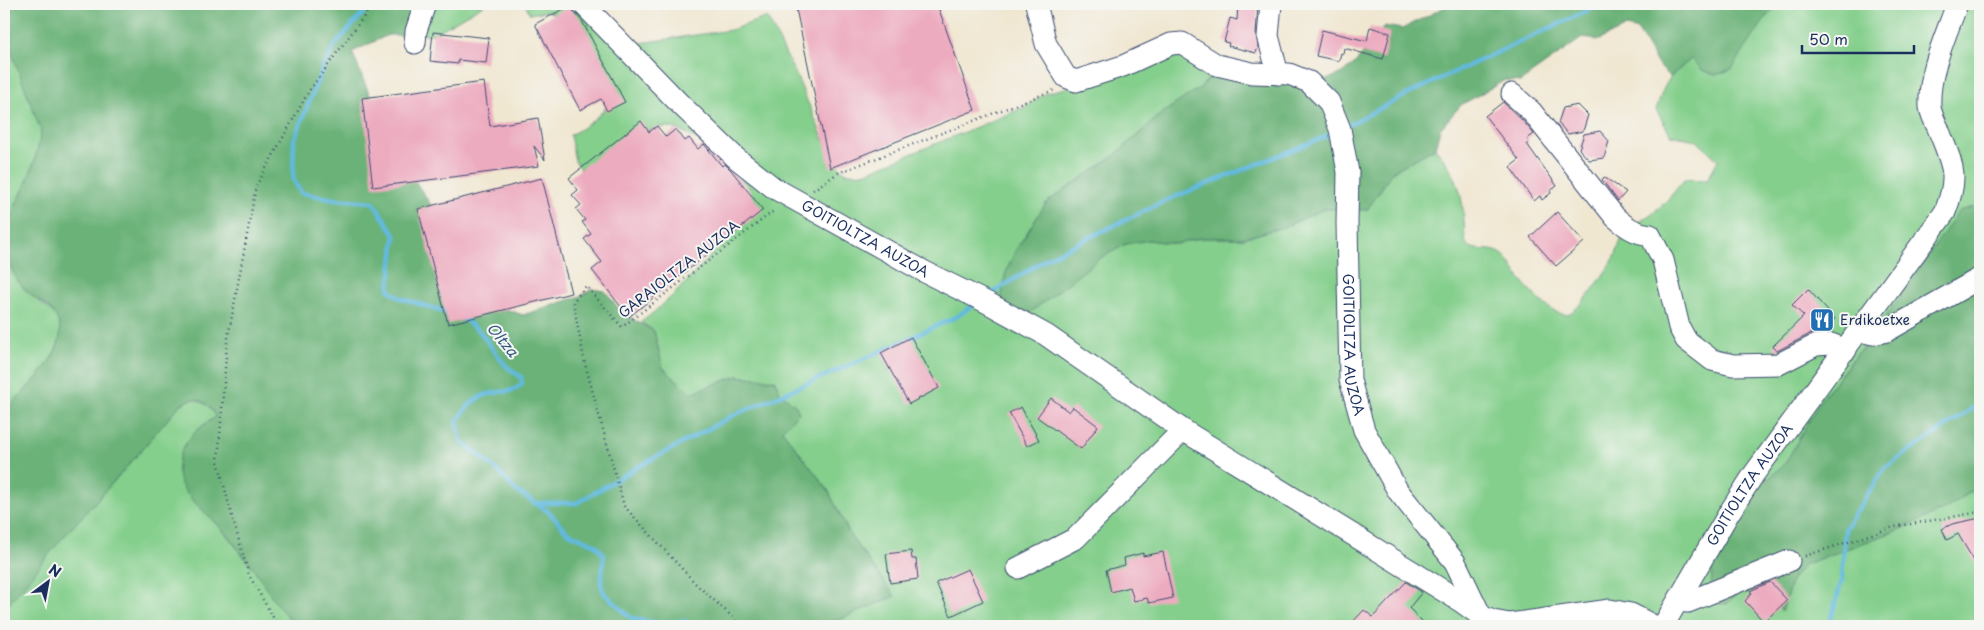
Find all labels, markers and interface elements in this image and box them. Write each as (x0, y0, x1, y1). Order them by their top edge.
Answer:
scale bar (1802, 22, 1914, 54)
text: 50 m (1809, 27, 1848, 50)
street label: GOITIOLTZA AUZOA (798, 194, 933, 282)
street label: GARAIOLTZA AUZOA (614, 215, 744, 323)
street label: GOITIOLTZA AUZOA (1338, 273, 1371, 418)
restaurant icon: Erdikoetxe (1809, 307, 1835, 333)
place label: Erdikoetxe (1840, 309, 1910, 330)
water label: Oltza (482, 317, 525, 362)
street label: GOITIOLTZA AUZOA (1701, 419, 1798, 549)
north arrow (22, 558, 72, 608)
text: N (45, 559, 65, 582)

